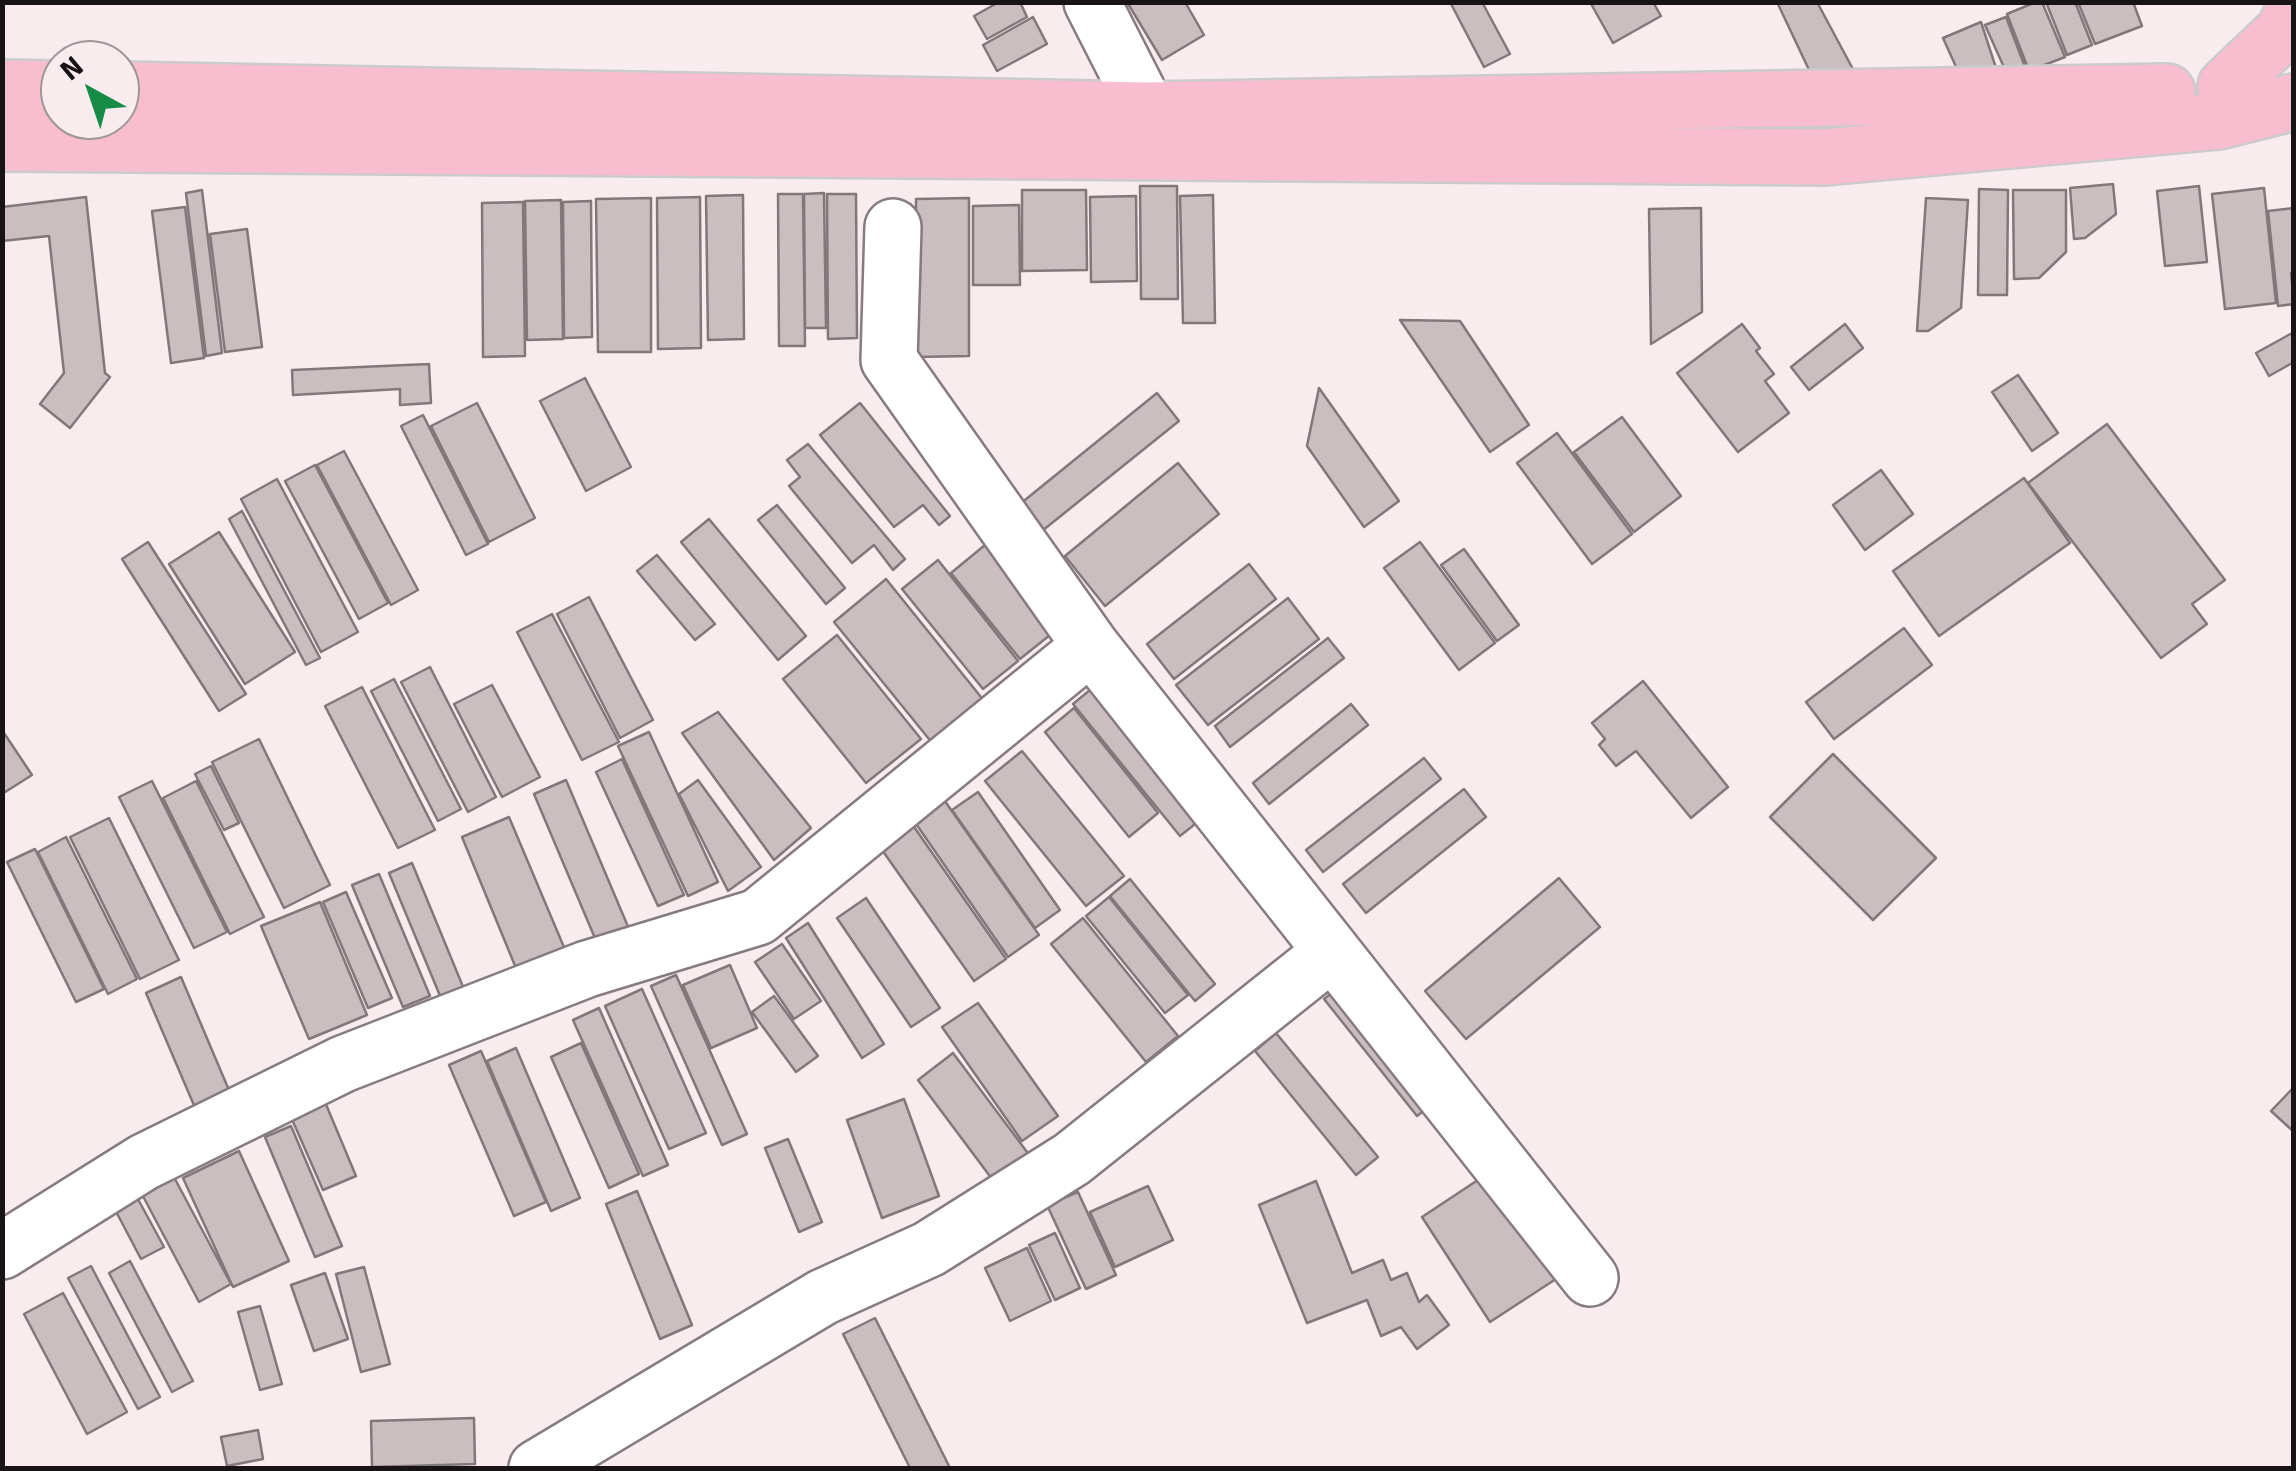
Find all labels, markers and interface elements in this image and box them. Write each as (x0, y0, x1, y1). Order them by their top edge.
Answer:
north arrow (40, 40, 140, 140)
text: N (54, 49, 90, 88)

